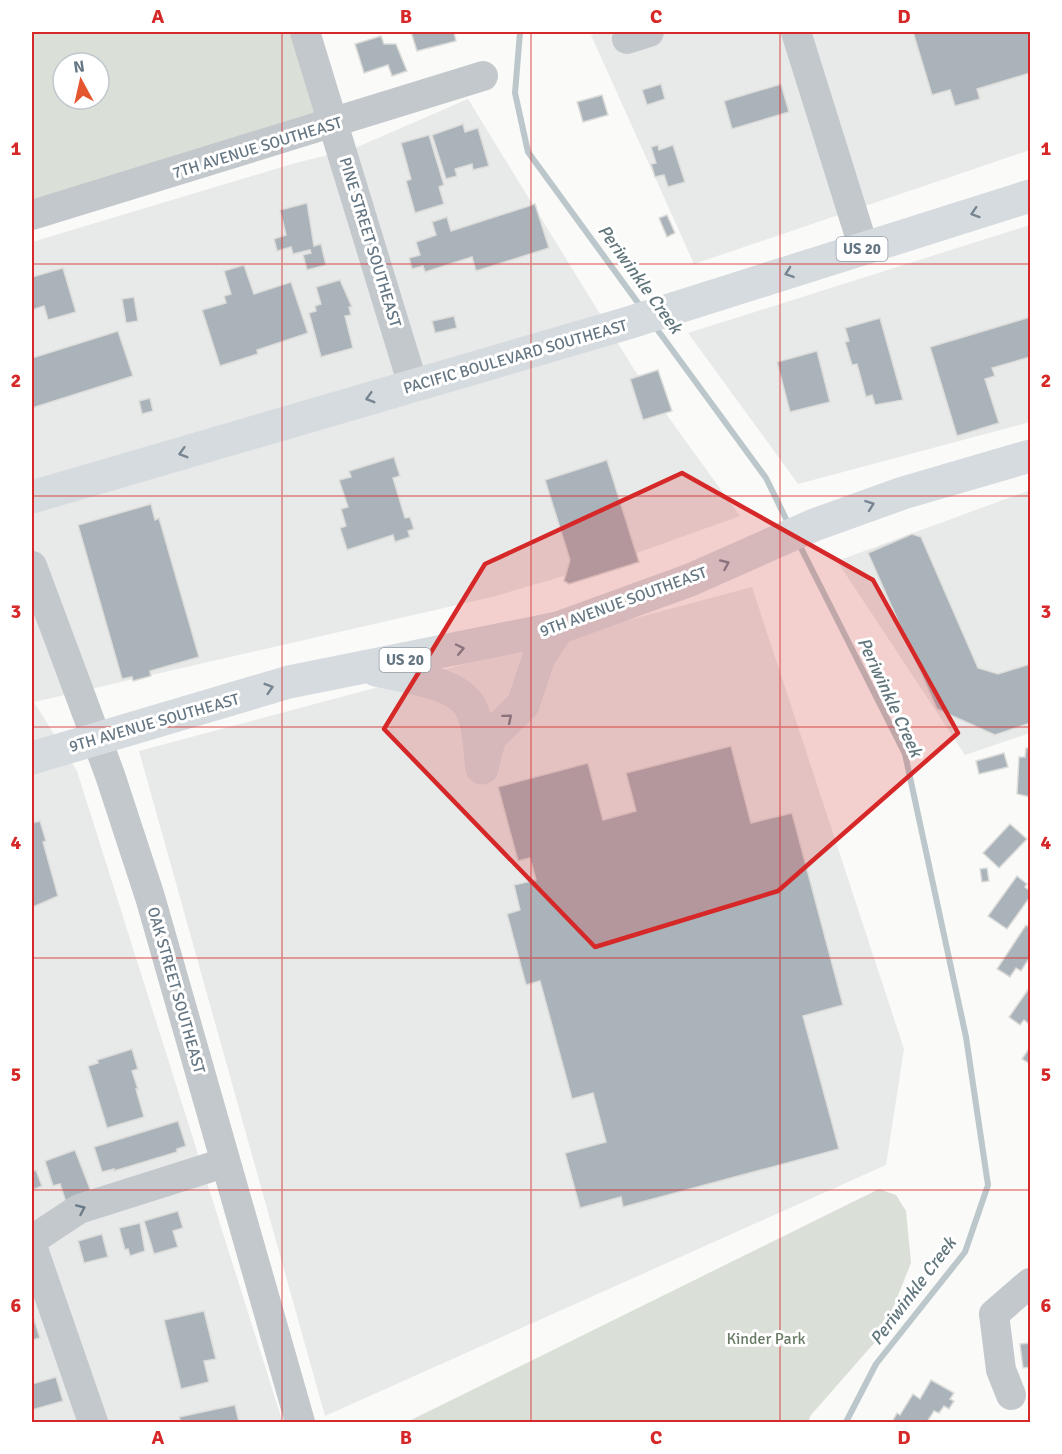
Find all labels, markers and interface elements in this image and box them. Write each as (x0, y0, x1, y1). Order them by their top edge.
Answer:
text: A (152, 4, 165, 29)
text: B (400, 4, 412, 29)
text: C (650, 4, 662, 29)
text: D (897, 4, 911, 29)
north arrow (51, 51, 111, 111)
text: N (72, 56, 86, 78)
street label: 7TH AVENUE SOUTHEAST (170, 113, 345, 183)
text: 1 (11, 136, 22, 161)
text: 1 (1041, 136, 1052, 161)
street label: PINE STREET SOUTHEAST (335, 155, 405, 330)
one-way arrow (970, 206, 981, 219)
water label: Periwinkle Creek (593, 220, 688, 339)
road number: US 20 (836, 237, 888, 261)
one-way arrow (784, 265, 795, 278)
street label: PACIFIC BOULEVARD SOUTHEAST (401, 315, 630, 399)
text: 2 (11, 368, 21, 393)
text: 2 (1041, 368, 1051, 393)
one-way arrow (365, 391, 376, 403)
one-way arrow (178, 446, 189, 458)
one-way arrow (863, 500, 874, 512)
one-way arrow (719, 560, 730, 572)
street label: 9TH AVENUE SOUTHEAST (537, 562, 710, 641)
text: 3 (11, 599, 21, 624)
text: 3 (1041, 599, 1051, 624)
water label: Periwinkle Creek (853, 634, 928, 762)
one-way arrow (455, 643, 465, 656)
road number: US 20 (380, 648, 430, 672)
one-way arrow (263, 683, 274, 695)
street label: 9TH AVENUE SOUTHEAST (67, 689, 242, 757)
one-way arrow (501, 714, 512, 725)
text: 4 (11, 830, 22, 855)
text: 4 (1041, 830, 1052, 855)
street label: OAK STREET SOUTHEAST (143, 905, 209, 1076)
text: 5 (11, 1062, 21, 1087)
text: 5 (1041, 1062, 1051, 1087)
one-way arrow (75, 1205, 86, 1217)
water label: Periwinkle Creek (865, 1231, 962, 1349)
text: 6 (11, 1293, 22, 1318)
text: 6 (1041, 1293, 1052, 1318)
park label: Kinder Park (726, 1329, 806, 1349)
text: A (152, 1425, 165, 1450)
text: B (400, 1425, 412, 1450)
text: C (650, 1425, 662, 1450)
text: D (897, 1425, 911, 1450)

